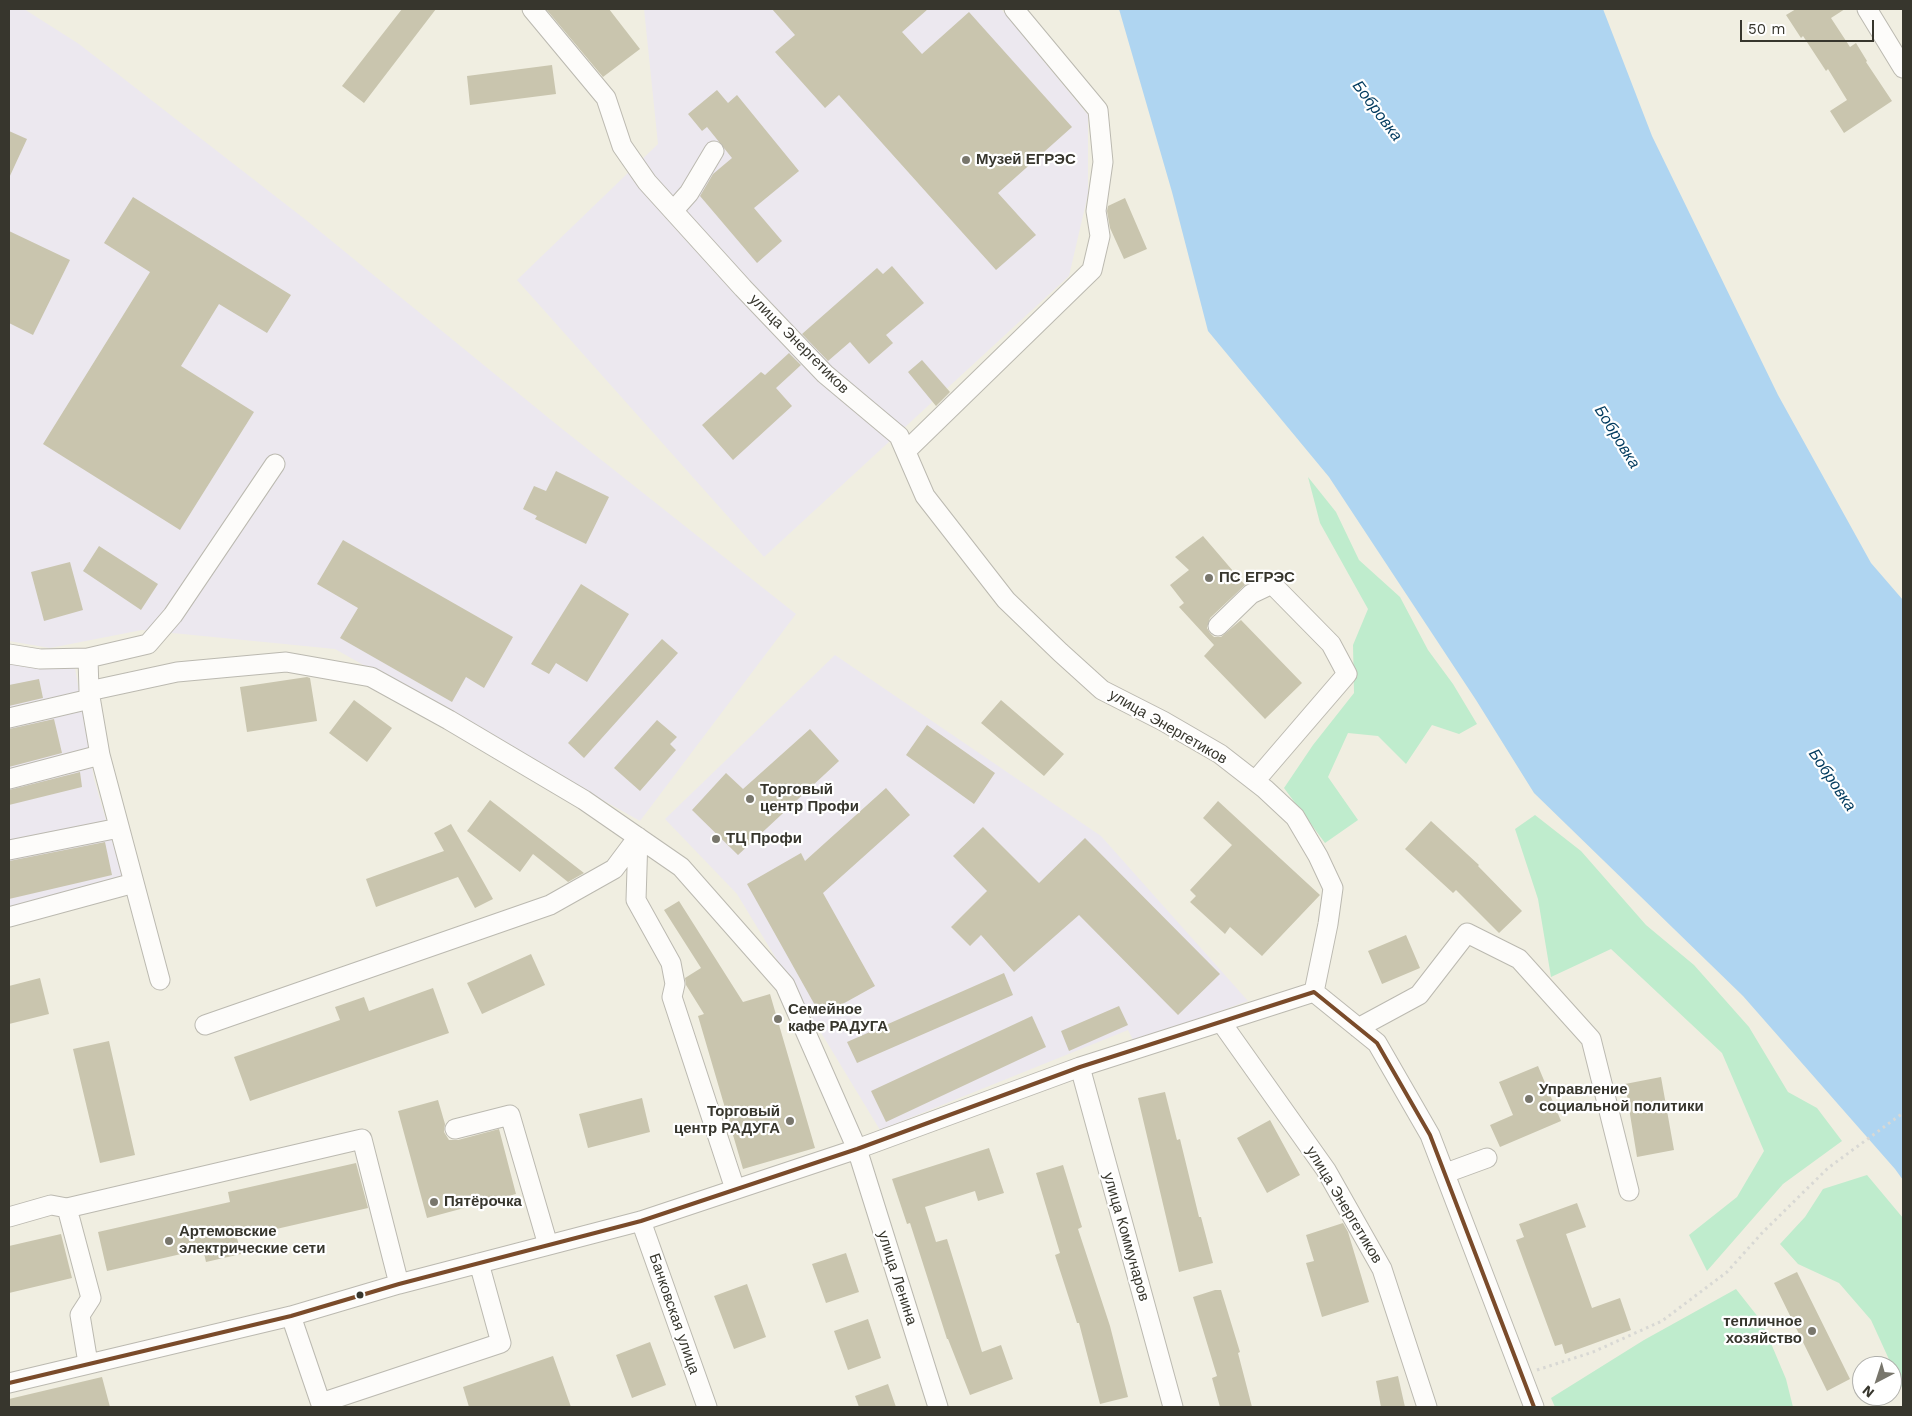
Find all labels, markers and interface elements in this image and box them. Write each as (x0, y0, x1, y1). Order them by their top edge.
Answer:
scale bar (1742, 10, 1876, 42)
text: 50 m (1748, 20, 1785, 38)
water label: Бобровка (1348, 77, 1406, 145)
place label: Музей ЕГРЭС (976, 151, 1076, 169)
marker: Музей ЕГРЭС (960, 154, 972, 166)
street label: улица Энергетиков (745, 290, 853, 398)
water label: Бобровка (1590, 402, 1644, 472)
place label: ПС ЕГРЭС (1219, 569, 1295, 587)
marker: ПС ЕГРЭС (1203, 572, 1215, 584)
street label: улица Энергетиков (1106, 686, 1230, 768)
water label: Бобровка (1804, 745, 1860, 815)
place label: Торговый центр Профи (760, 781, 859, 816)
marker: Торговый центр Профи (744, 793, 756, 805)
place label: ТЦ Профи (726, 830, 802, 848)
marker: ТЦ Профи (710, 833, 722, 845)
place label: Семейное кафе РАДУГА (788, 1001, 888, 1036)
marker: Семейное кафе РАДУГА (772, 1013, 784, 1025)
place label: Управление социальной политики (1539, 1081, 1704, 1116)
marker: Управление социальной политики (1523, 1093, 1535, 1105)
place label: Торговый центр РАДУГА (674, 1103, 780, 1138)
marker: Торговый центр РАДУГА (784, 1115, 796, 1127)
street label: улица Энергетиков (1302, 1143, 1386, 1267)
street label: улица Коммунаров (1099, 1171, 1153, 1303)
place label: Пятёрочка (444, 1193, 522, 1211)
marker: Пятёрочка (428, 1196, 440, 1208)
place label: Артемовские электрические сети (179, 1223, 325, 1258)
street label: улица Ленина (873, 1229, 921, 1327)
marker: Артемовские электрические сети (163, 1235, 175, 1247)
street label: Банковская улица (645, 1251, 703, 1377)
unlabelled marker (355, 1290, 365, 1300)
place label: тепличное хозяйство (1723, 1313, 1802, 1348)
marker: тепличное хозяйство (1806, 1325, 1818, 1337)
north arrow (1852, 1356, 1902, 1406)
text: N (1859, 1382, 1877, 1401)

